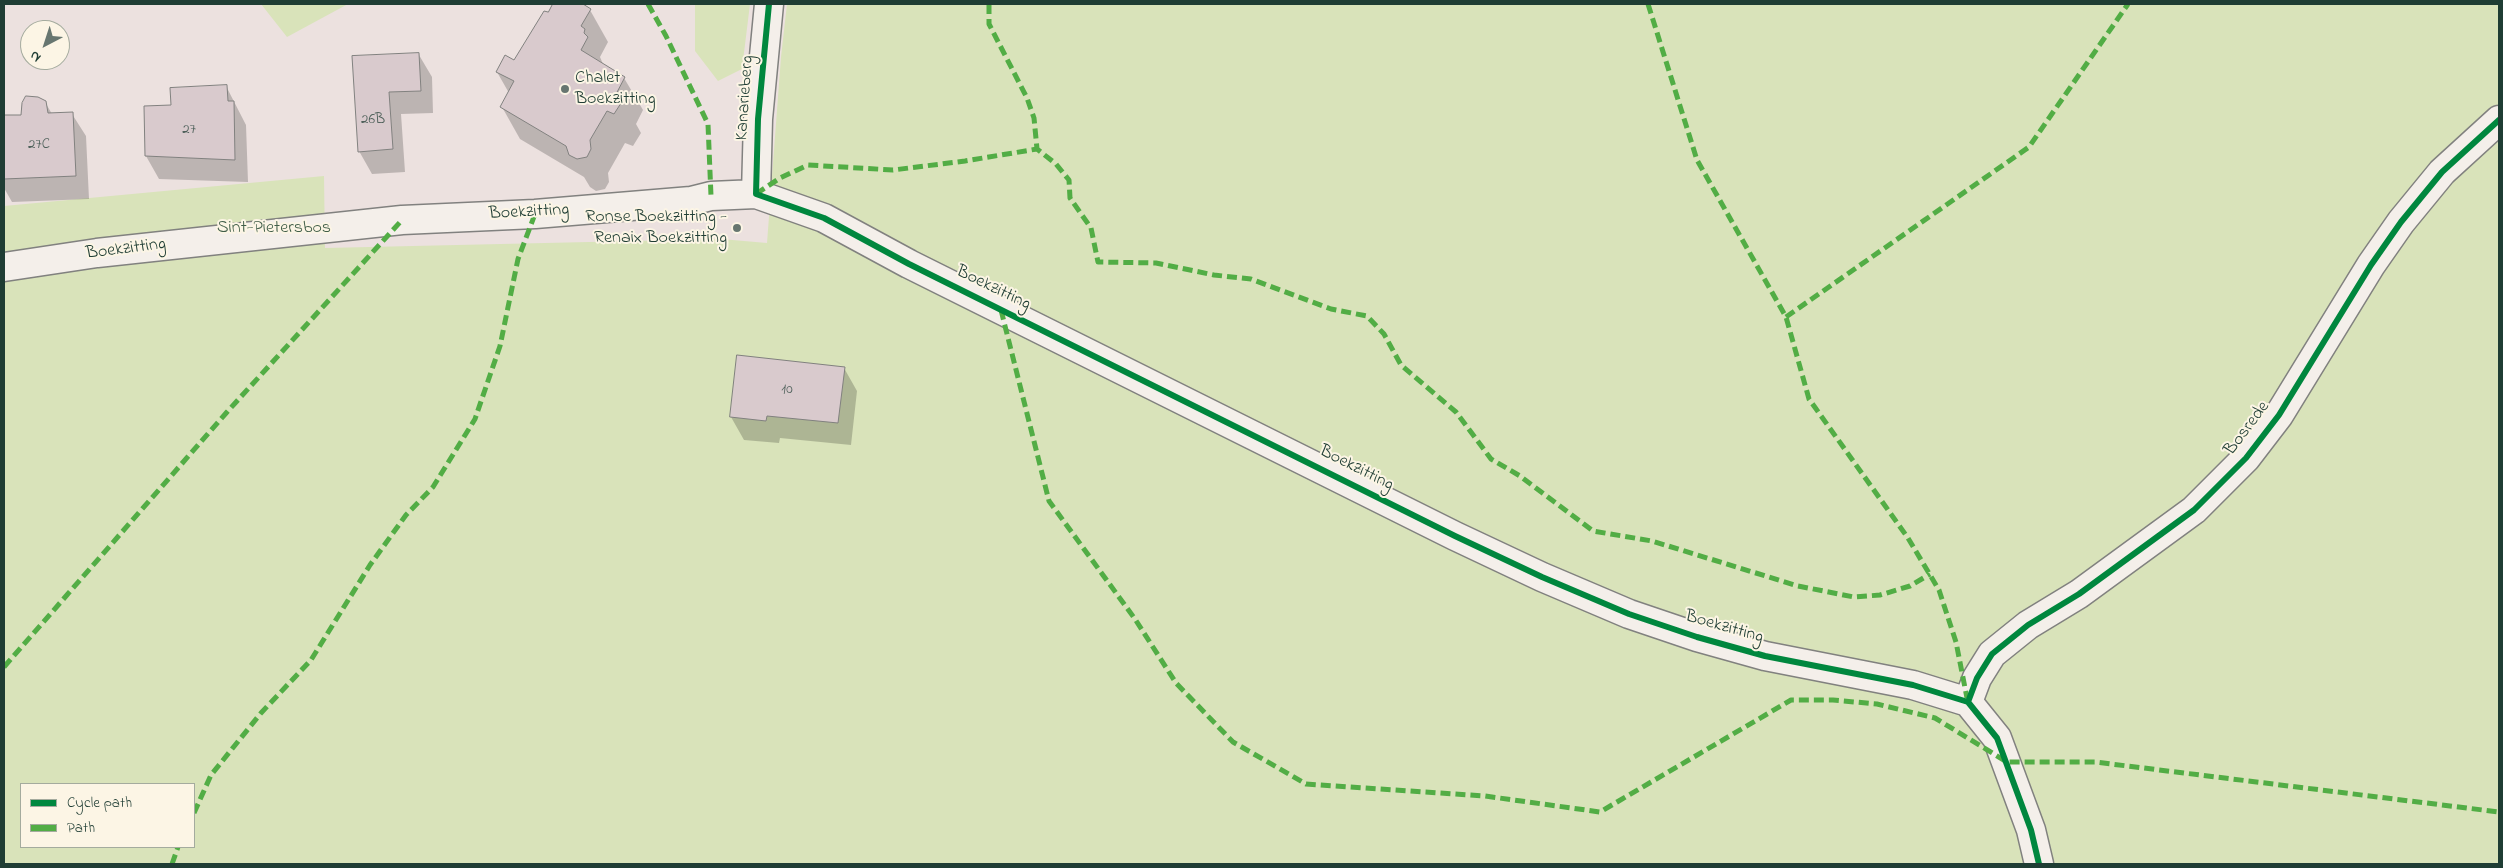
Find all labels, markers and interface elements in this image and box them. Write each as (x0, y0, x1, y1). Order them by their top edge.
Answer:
north arrow (20, 20, 70, 70)
text: N (25, 45, 46, 67)
street label: Kanarieberg (732, 55, 760, 141)
place label: Chalet Boekzitting (575, 68, 656, 110)
marker: Chalet Boekzitting (559, 83, 571, 95)
house number: 26B (361, 112, 385, 130)
house number: 27 (182, 122, 196, 140)
house number: 27C (28, 137, 50, 155)
street label: Boekzitting (488, 200, 570, 226)
place label: Ronse Boekzitting - Renaix Boekzitting (585, 207, 727, 250)
park label: Sint-Pietersbos (217, 218, 331, 240)
marker: Ronse Boekzitting - Renaix Boekzitting (731, 222, 743, 234)
street label: Boekzitting (85, 234, 167, 266)
street label: Boekzitting (952, 262, 1034, 316)
house number: 10 (781, 382, 793, 400)
street label: Bosrede (2221, 398, 2275, 460)
street label: Boekzitting (1315, 441, 1397, 497)
street label: Boekzitting (1682, 607, 1766, 649)
legend (20, 783, 195, 848)
text: Cycle path (67, 792, 132, 814)
text: Path (67, 817, 95, 839)

